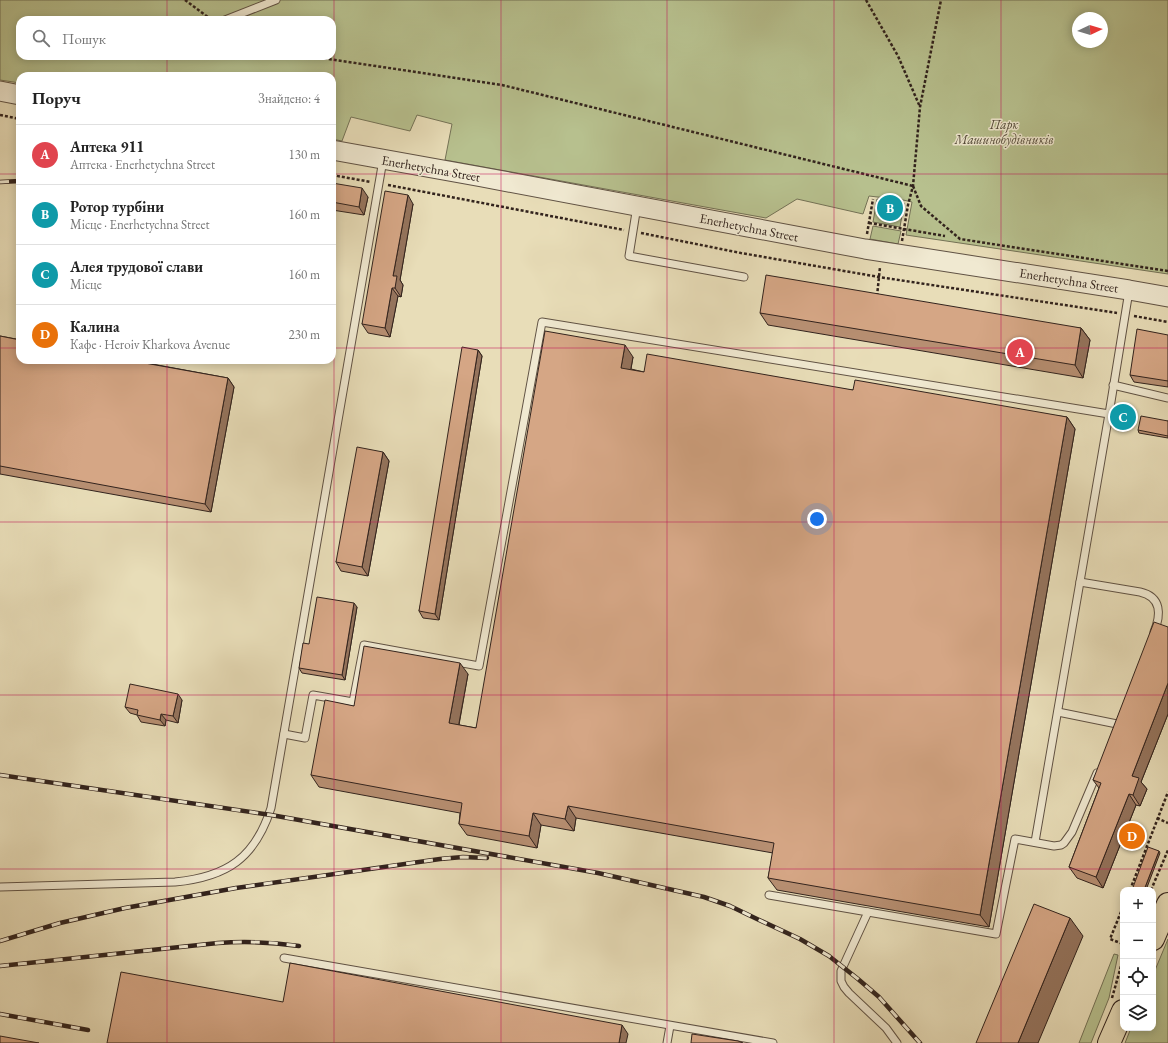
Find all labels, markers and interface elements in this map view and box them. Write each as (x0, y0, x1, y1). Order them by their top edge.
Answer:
north arrow (1072, 12, 1108, 48)
search box (16, 16, 336, 60)
icon: search (30, 27, 52, 49)
text: Пошук (62, 29, 106, 48)
text: Поруч (32, 87, 81, 109)
text: Знайдено: 4 (258, 90, 320, 107)
park label: Парк Машинобудівників (954, 116, 1054, 148)
text: Аптека 911 (70, 137, 144, 156)
text: A (40, 146, 50, 163)
text: 130 m (289, 146, 320, 163)
street label: Enerhetychna Street (380, 151, 482, 186)
text: Аптека · Enerhetychna Street (70, 156, 215, 173)
pin: B (877, 193, 903, 223)
text: Ротор турбіни (70, 197, 164, 216)
text: B (41, 206, 49, 223)
text: 160 m (289, 206, 320, 223)
street label: Enerhetychna Street (698, 210, 800, 245)
text: Місце · Enerhetychna Street (70, 216, 210, 233)
text: Алея трудової слави (70, 257, 203, 276)
street label: Enerhetychna Street (1018, 264, 1120, 297)
text: C (40, 266, 50, 283)
text: 160 m (289, 266, 320, 283)
text: Місце (70, 276, 102, 293)
text: Калина (70, 317, 119, 336)
text: D (40, 326, 50, 343)
text: 230 m (289, 326, 320, 343)
text: Кафе · Heroiv Kharkova Avenue (70, 336, 230, 353)
pin: A (1007, 337, 1033, 367)
pin: C (1110, 402, 1136, 432)
your location (807, 509, 827, 529)
pin: D (1119, 821, 1145, 851)
map controls (1120, 887, 1156, 1031)
button: + (1120, 887, 1156, 923)
button: − (1120, 923, 1156, 959)
button: locate (1120, 959, 1156, 995)
button: layers (1120, 995, 1156, 1031)

